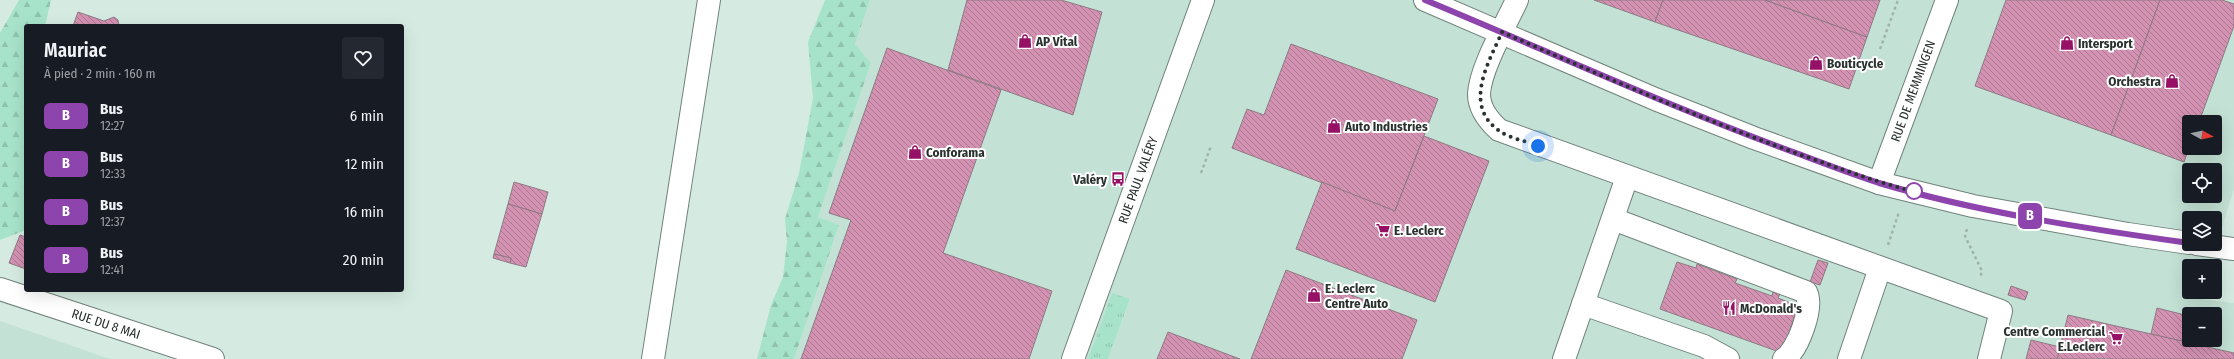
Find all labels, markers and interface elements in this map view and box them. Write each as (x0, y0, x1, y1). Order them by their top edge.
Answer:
shop icon: AP Vital (1017, 33, 1033, 49)
place label: AP Vital (1035, 34, 1078, 49)
shop icon: Intersport (2059, 35, 2075, 51)
place label: Intersport (2078, 36, 2133, 51)
button: heart (342, 37, 384, 79)
street label: RUE DE MEMMINGEN (1888, 38, 1938, 144)
text: Mauriac (44, 39, 106, 62)
shop icon: Bouticycle (1808, 55, 1824, 71)
place label: Bouticycle (1827, 56, 1884, 71)
text: À pied · 2 min · 160 m (44, 66, 155, 81)
shop icon: Orchestra (2164, 73, 2180, 89)
place label: Orchestra (2108, 74, 2162, 89)
text: Bus (100, 100, 123, 118)
text: B (62, 107, 70, 124)
text: 6 min (350, 107, 384, 125)
north arrow (2182, 115, 2222, 155)
map controls (2182, 115, 2222, 347)
text: 12:27 (100, 118, 124, 133)
shop icon: Auto Industries (1326, 118, 1342, 134)
place label: Auto Industries (1344, 119, 1428, 134)
street label: RUE PAUL VALÉRY (1115, 134, 1161, 225)
your location (1528, 136, 1548, 156)
shop icon: Conforama (907, 144, 923, 160)
place label: Conforama (926, 145, 985, 160)
text: Bus (100, 148, 123, 166)
text: B (62, 155, 70, 172)
text: 12 min (345, 155, 384, 173)
button: locate (2182, 163, 2222, 203)
text: 12:33 (100, 166, 125, 181)
bus stop icon: Valéry (1110, 171, 1126, 187)
place label: Valéry (1072, 172, 1108, 187)
unlabelled marker (1905, 182, 1923, 200)
text: Bus (100, 196, 123, 214)
text: B (62, 203, 70, 220)
text: 16 min (344, 203, 384, 221)
line badge: B (2017, 203, 2043, 229)
text: B (2026, 207, 2034, 224)
button: layers (2182, 211, 2222, 251)
text: 12:37 (100, 214, 125, 229)
supermarket icon: E. Leclerc (1375, 222, 1391, 238)
place label: E. Leclerc (1394, 223, 1444, 238)
text: Bus (100, 244, 123, 262)
text: B (62, 251, 70, 268)
text: 20 min (343, 251, 384, 269)
button: + (2182, 259, 2222, 299)
text: 12:41 (100, 262, 124, 277)
place label: E. Leclerc Centre Auto (1325, 281, 1388, 311)
shop icon: E. Leclerc Centre Auto (1306, 287, 1322, 303)
restaurant icon: McDonald's (1721, 300, 1737, 316)
place label: McDonald's (1740, 301, 1802, 316)
street label: RUE DU 8 MAI (70, 306, 142, 342)
button: − (2182, 307, 2222, 347)
place label: Centre Commercial E.Leclerc (2004, 324, 2105, 354)
supermarket icon: Centre Commercial E.Leclerc (2108, 330, 2124, 346)

